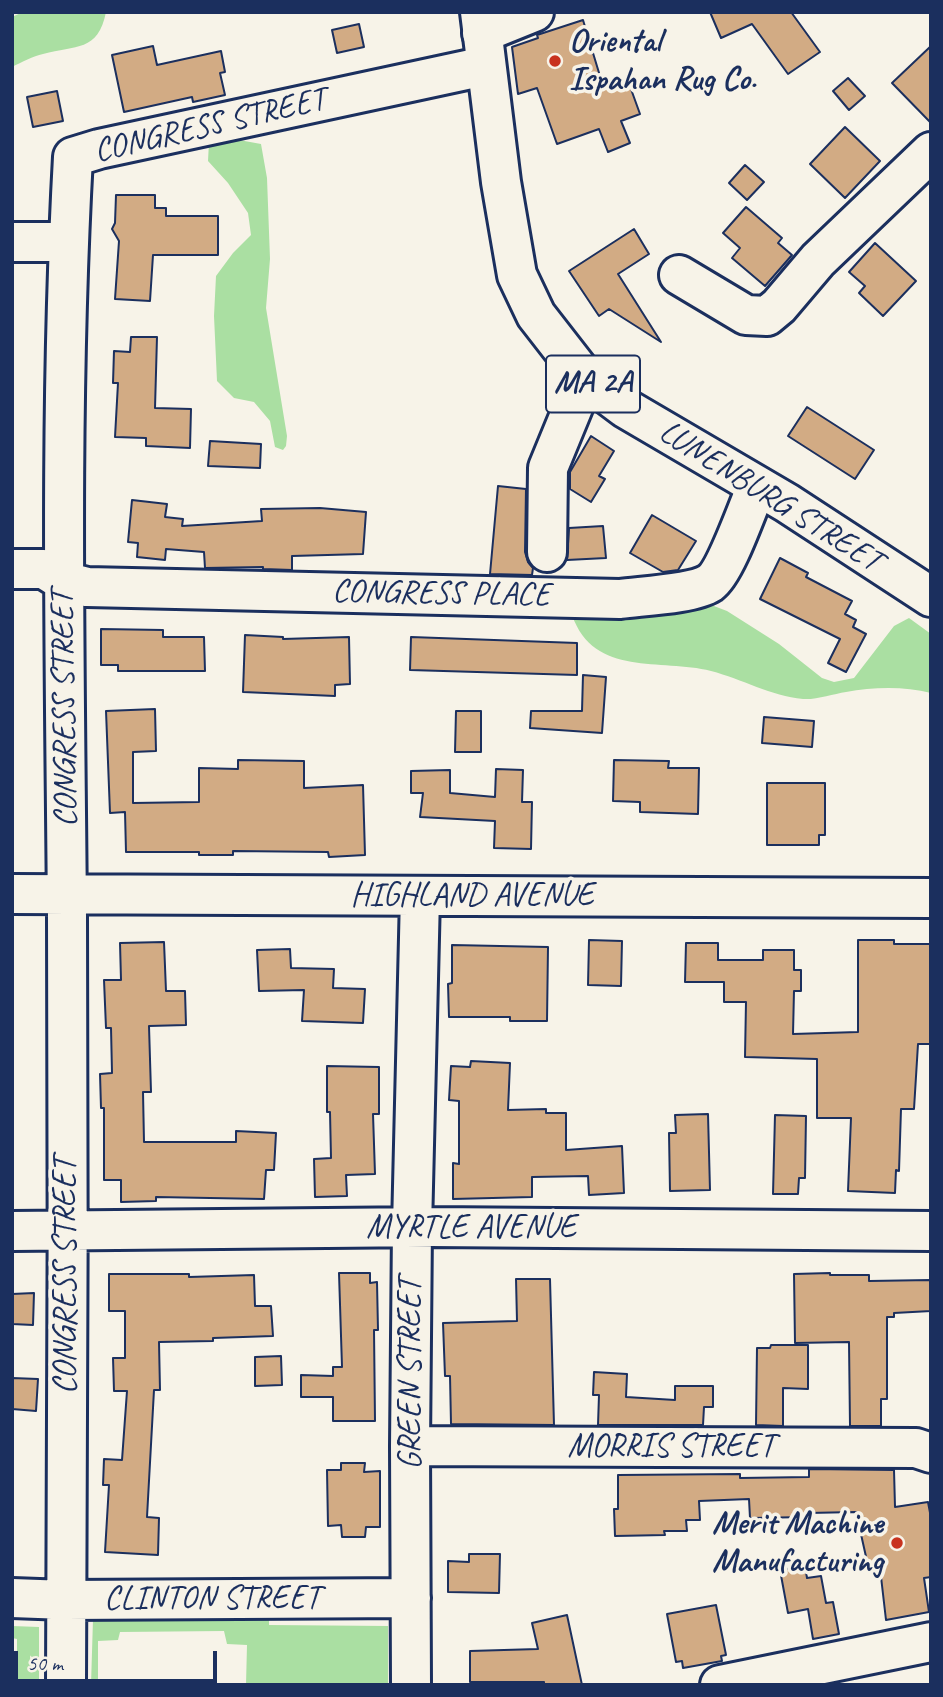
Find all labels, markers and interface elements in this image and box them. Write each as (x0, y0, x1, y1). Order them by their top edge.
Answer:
place label: Oriental Ispahan Rug Co. (569, 22, 756, 100)
marker: Oriental Ispahan Rug Co. (547, 53, 563, 69)
street label: CONGRESS STREET (90, 80, 330, 172)
road number: MA 2A (546, 356, 640, 412)
street label: LUNENBURG STREET (651, 413, 889, 581)
street label: CONGRESS PLACE (332, 572, 550, 616)
street label: CONGRESS STREET (43, 590, 87, 828)
street label: HIGHLAND AVENUE (350, 876, 594, 916)
street label: CONGRESS STREET (46, 1158, 86, 1394)
street label: MYRTLE AVENUE (366, 1208, 576, 1248)
street label: GREEN STREET (391, 1278, 431, 1470)
street label: MORRIS STREET (567, 1427, 775, 1467)
place label: Merit Machine Manufacturing (712, 1504, 883, 1582)
marker: Merit Machine Manufacturing (889, 1535, 905, 1551)
street label: CLINTON STREET (104, 1579, 320, 1619)
scale bar (18, 1638, 220, 1682)
text: 50 m (27, 1650, 63, 1676)

